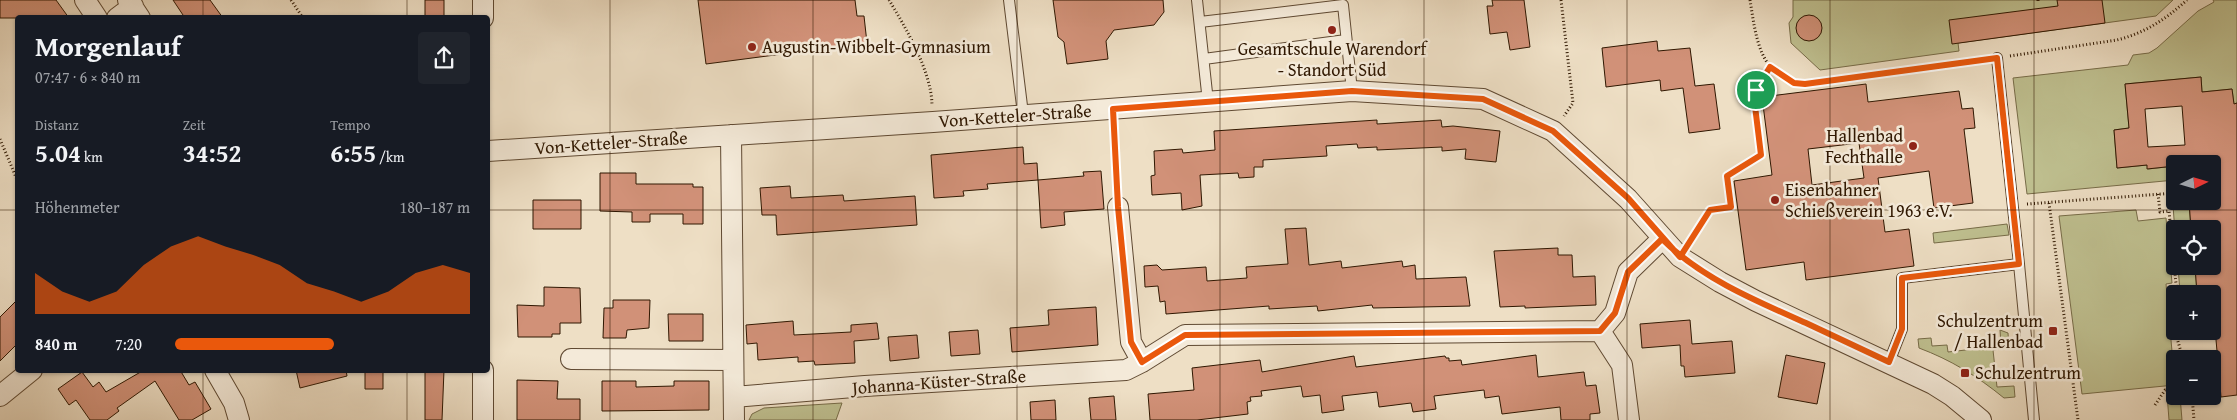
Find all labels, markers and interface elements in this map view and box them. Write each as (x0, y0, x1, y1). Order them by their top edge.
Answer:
marker: Gesamtschule Warendorf - Standort Süd (1326, 24, 1338, 36)
text: Morgenlauf (35, 25, 181, 66)
button: share (418, 32, 470, 84)
place label: Augustin-Wibbelt-Gymnasium (762, 33, 991, 60)
place label: Gesamtschule Warendorf - Standort Süd (1238, 35, 1429, 83)
marker: Augustin-Wibbelt-Gymnasium (746, 41, 758, 53)
text: 07:47 · 6 × 840 m (35, 65, 140, 89)
pin (1735, 69, 1777, 111)
icon: arrive (1742, 76, 1770, 104)
street label: Von-Ketteler-Straße (937, 97, 1092, 134)
text: Distanz (35, 115, 79, 135)
text: Zeit (183, 115, 206, 135)
text: Tempo (330, 115, 370, 135)
place label: Hallenbad Fechthalle (1825, 122, 1903, 170)
street label: Von-Ketteler-Straße (533, 124, 688, 161)
text: 5.04 (35, 135, 81, 171)
text: 34:52 (183, 135, 242, 171)
text: 6:55 (330, 135, 376, 171)
marker: Hallenbad Fechthalle (1907, 140, 1919, 152)
text: km (81, 147, 103, 167)
text: /km (376, 147, 405, 167)
north arrow (2166, 155, 2221, 210)
map controls (2166, 155, 2221, 405)
place label: Eisenbahner Schießverein 1963 e.V. (1785, 176, 1953, 224)
marker: Eisenbahner Schießverein 1963 e.V. (1769, 194, 1781, 206)
text: Höhenmeter (35, 195, 120, 219)
text: 180–187 m (400, 195, 470, 219)
button: locate (2166, 220, 2221, 275)
button: + (2166, 285, 2221, 340)
place label: Schulzentrum / Hallenbad (1937, 307, 2043, 355)
marker: Schulzentrum / Hallenbad (2047, 325, 2059, 337)
text: 840 m (35, 332, 77, 356)
text: 7:20 (115, 332, 142, 356)
button: − (2166, 350, 2221, 405)
place label: Schulzentrum (1975, 359, 2081, 386)
street label: Johanna-Küster-Straße (849, 362, 1027, 401)
marker: Schulzentrum (1959, 367, 1971, 379)

